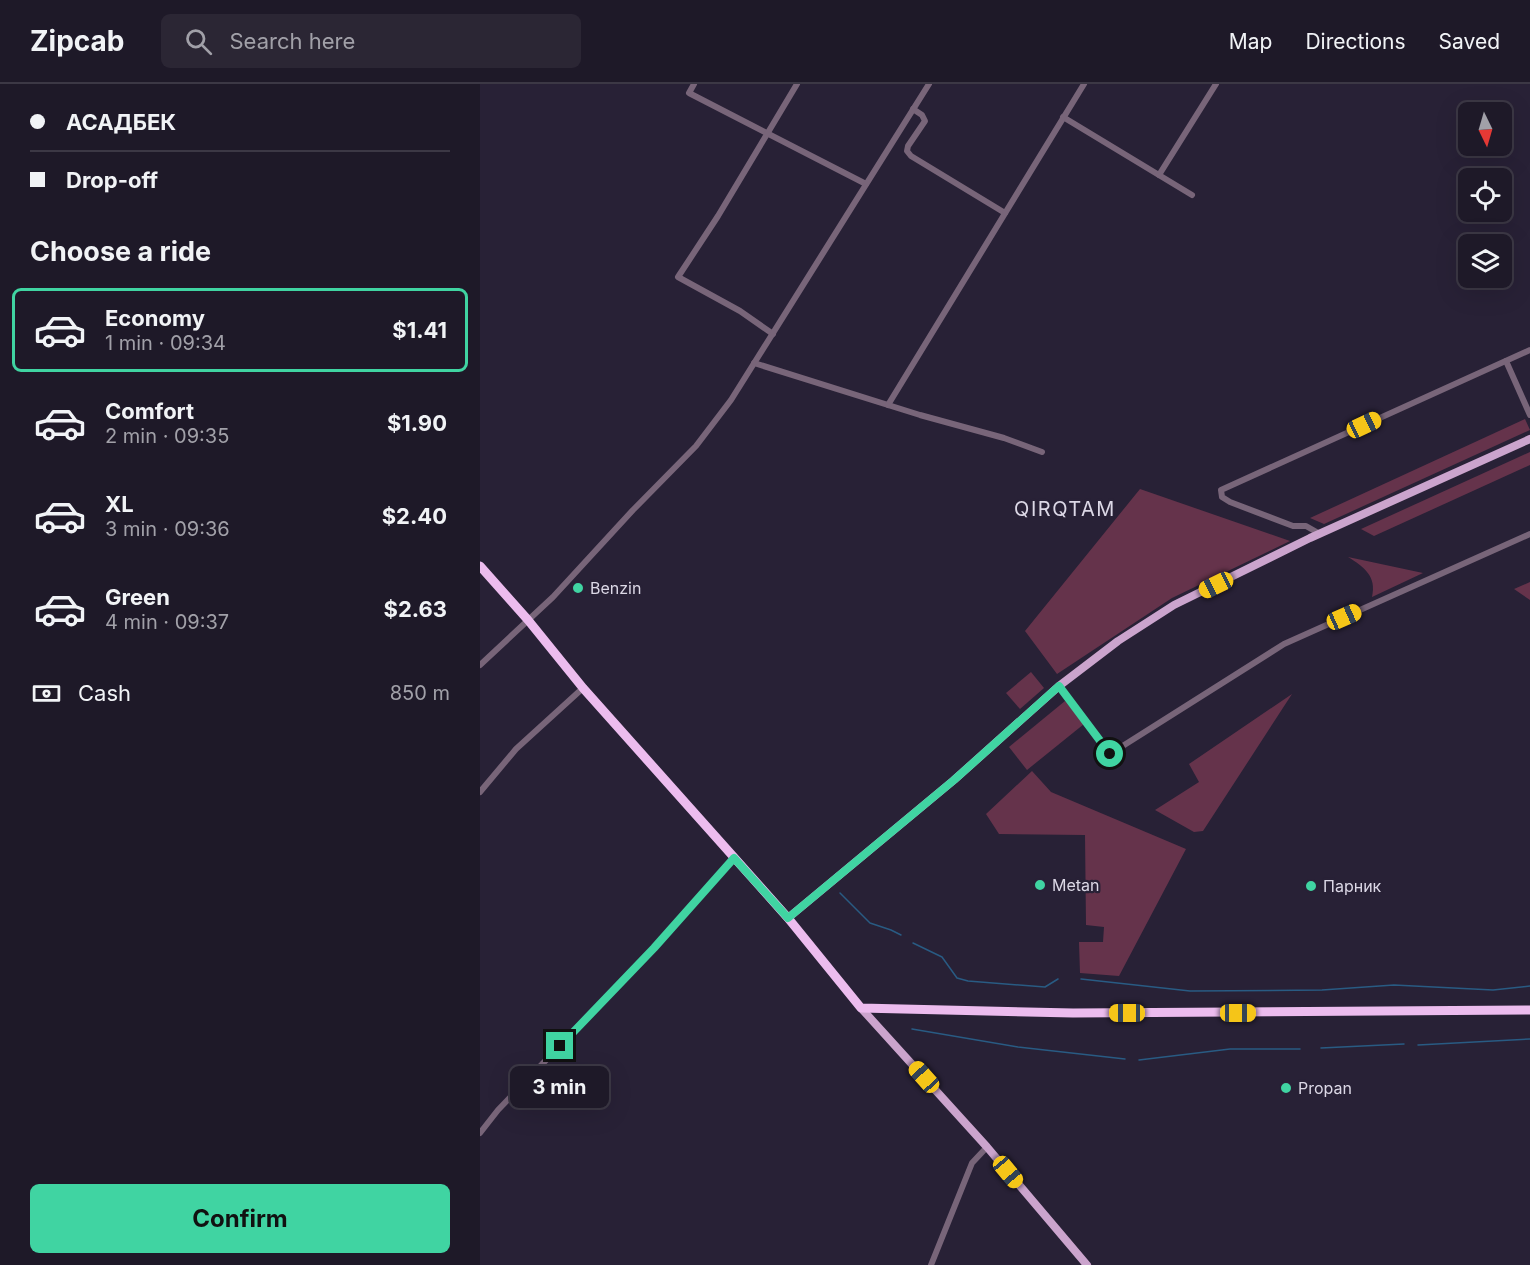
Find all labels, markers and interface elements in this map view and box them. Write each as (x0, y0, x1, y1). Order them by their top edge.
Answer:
search box (161, 14, 581, 68)
text: Zipcab (30, 24, 125, 58)
icon: search (182, 25, 215, 58)
text: Search here (230, 28, 355, 54)
text: Map (1229, 29, 1272, 54)
text: Directions (1305, 29, 1406, 54)
text: Saved (1439, 29, 1500, 54)
north arrow (1458, 102, 1512, 156)
map controls (1458, 102, 1512, 288)
text: АСАДБЕК (66, 109, 176, 135)
text: Drop-off (66, 167, 158, 193)
button: locate (1458, 168, 1512, 222)
button: layers (1458, 234, 1512, 288)
text: Choose a ride (30, 235, 211, 268)
icon: car (33, 303, 87, 357)
text: Economy (105, 305, 205, 331)
text: $1.41 (392, 317, 447, 343)
text: 1 min · 09:34 (105, 331, 226, 355)
icon: car (33, 396, 87, 450)
text: Comfort (105, 398, 194, 424)
car (1344, 409, 1384, 441)
text: $1.90 (387, 410, 447, 436)
text: 2 min · 09:35 (105, 424, 229, 448)
icon: car (33, 489, 87, 543)
text: XL (105, 491, 134, 517)
district label: QIRQTAM (1014, 497, 1116, 521)
text: $2.40 (382, 503, 447, 529)
text: 3 min · 09:36 (105, 517, 230, 541)
car (1196, 569, 1236, 601)
place label: Benzin (590, 578, 641, 598)
marker: Benzin (571, 581, 585, 595)
icon: car (33, 582, 87, 636)
text: Green (105, 584, 170, 610)
text: $2.63 (384, 596, 447, 622)
car (1324, 601, 1364, 633)
text: 4 min · 09:37 (105, 610, 229, 634)
icon: cash (30, 677, 63, 710)
text: Cash (78, 680, 131, 706)
text: 850 m (390, 681, 450, 705)
route start (1096, 740, 1123, 767)
place label: Metan (1052, 875, 1100, 895)
place label: Парник (1323, 876, 1382, 896)
marker: Metan (1033, 878, 1047, 892)
marker: Парник (1304, 879, 1318, 893)
car (1109, 1004, 1145, 1022)
car (1220, 1004, 1256, 1022)
route end (546, 1032, 573, 1059)
car (905, 1058, 943, 1096)
callout: 3 min (511, 1067, 610, 1109)
text: 3 min (533, 1075, 586, 1099)
place label: Propan (1298, 1078, 1352, 1098)
marker: Propan (1279, 1081, 1293, 1095)
car (990, 1152, 1026, 1192)
button: Confirm (30, 1184, 450, 1253)

